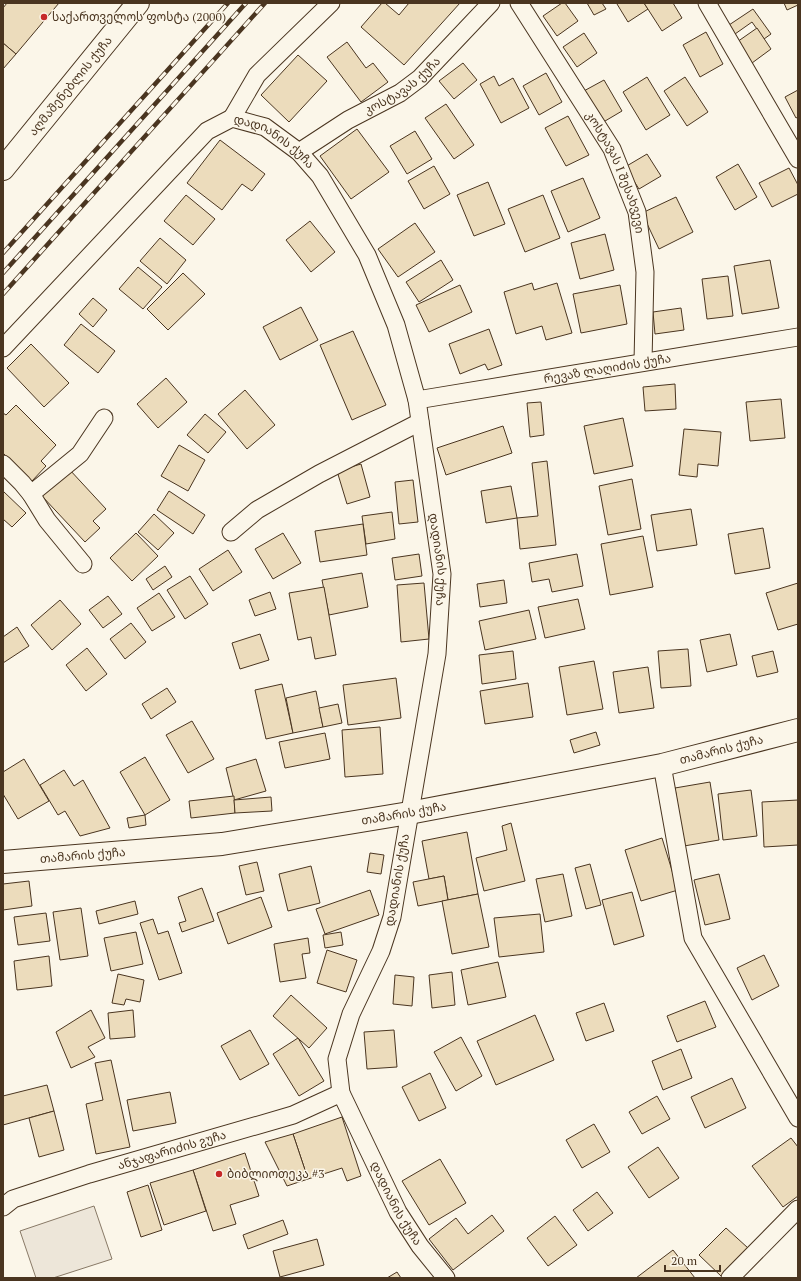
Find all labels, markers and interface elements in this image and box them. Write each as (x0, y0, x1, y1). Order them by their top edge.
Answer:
place label: საქართველოს ფოსტა (2000) (52, 9, 226, 25)
marker: საქართველოს ფოსტა (2000) (39, 12, 49, 22)
street label: აღმაშენებლის ქუჩა (25, 33, 115, 138)
street label: კოსტავას ქუჩა (361, 53, 443, 117)
street label: კოსტავას I შესახვევი (583, 108, 648, 234)
street label: დადიანის ქუჩა (232, 111, 318, 171)
street label: რევაზ ლაღიძის ქუჩა (543, 350, 672, 386)
street label: დადიანის ქუჩა (425, 512, 450, 607)
street label: თამარის ქუჩა (678, 731, 765, 767)
street label: თამარის ქუჩა (360, 798, 447, 828)
street label: დადიანის ქუჩა (381, 833, 413, 927)
street label: თამარის ქუჩა (39, 844, 126, 866)
street label: ანჯაფარიძის ჷუჩა (116, 1127, 228, 1172)
street label: დადიანის ქუჩა (367, 1159, 426, 1248)
place label: ბიბლიოთეკა #3 (227, 1166, 325, 1182)
marker: ბიბლიოთეკა #3 (214, 1169, 224, 1179)
scale bar (665, 1247, 720, 1273)
text: 20 m (671, 1253, 698, 1268)

